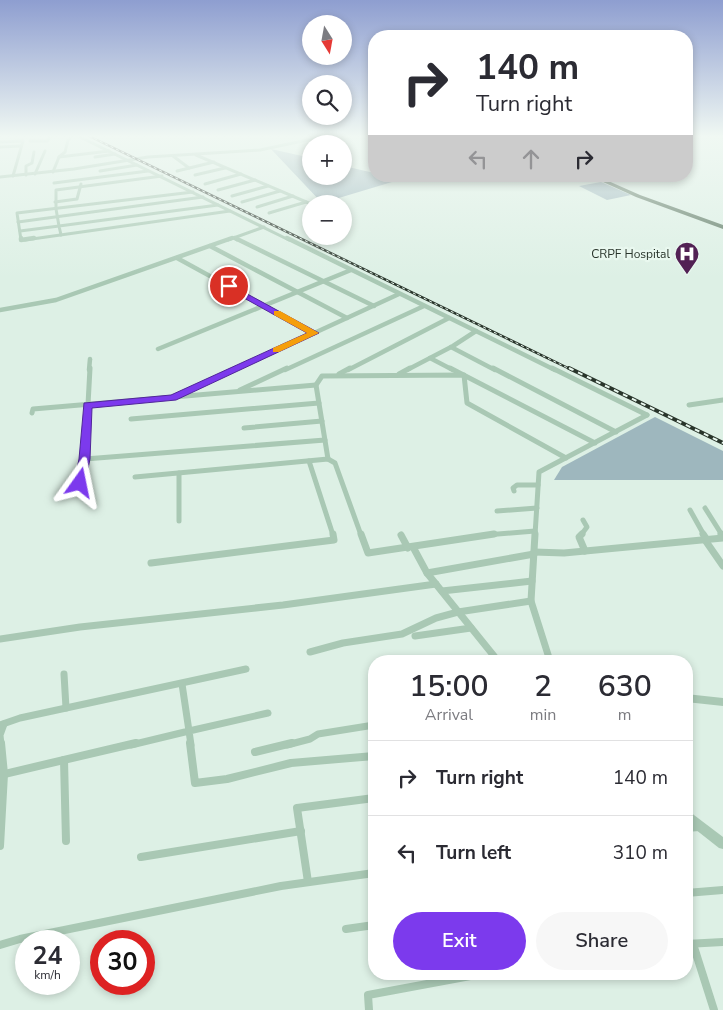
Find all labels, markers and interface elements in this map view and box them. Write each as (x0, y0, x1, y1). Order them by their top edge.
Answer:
north arrow (302, 15, 352, 65)
map controls (302, 15, 352, 245)
text: 140 m (476, 44, 579, 91)
icon: right (393, 50, 458, 115)
button: search (302, 75, 352, 125)
text: Turn right (476, 89, 572, 119)
button: + (302, 135, 352, 185)
icon: left (464, 145, 492, 173)
icon: ahead (517, 145, 545, 173)
icon: right (570, 145, 598, 173)
button: − (302, 195, 352, 245)
hospital icon: CRPF Hospital (674, 241, 700, 275)
place label: CRPF Hospital (591, 246, 670, 262)
pin (208, 265, 250, 307)
icon: arrive (215, 272, 243, 300)
position arrow (53, 456, 105, 508)
text: 15:00 (409, 666, 488, 707)
text: 2 (534, 666, 552, 707)
text: 630 (598, 666, 652, 707)
text: Arrival (425, 704, 473, 726)
text: min (530, 704, 556, 726)
text: m (618, 704, 632, 726)
icon: right (393, 764, 421, 792)
text: Turn right (436, 765, 523, 791)
text: 140 m (613, 765, 668, 791)
icon: left (393, 839, 421, 867)
text: Turn left (436, 840, 511, 866)
text: 310 m (613, 840, 668, 866)
button: Exit (393, 912, 526, 970)
button: Share (536, 912, 668, 970)
speed limit sign: 30 (90, 930, 155, 995)
text: 24 (32, 939, 63, 973)
text: km/h (34, 967, 61, 983)

